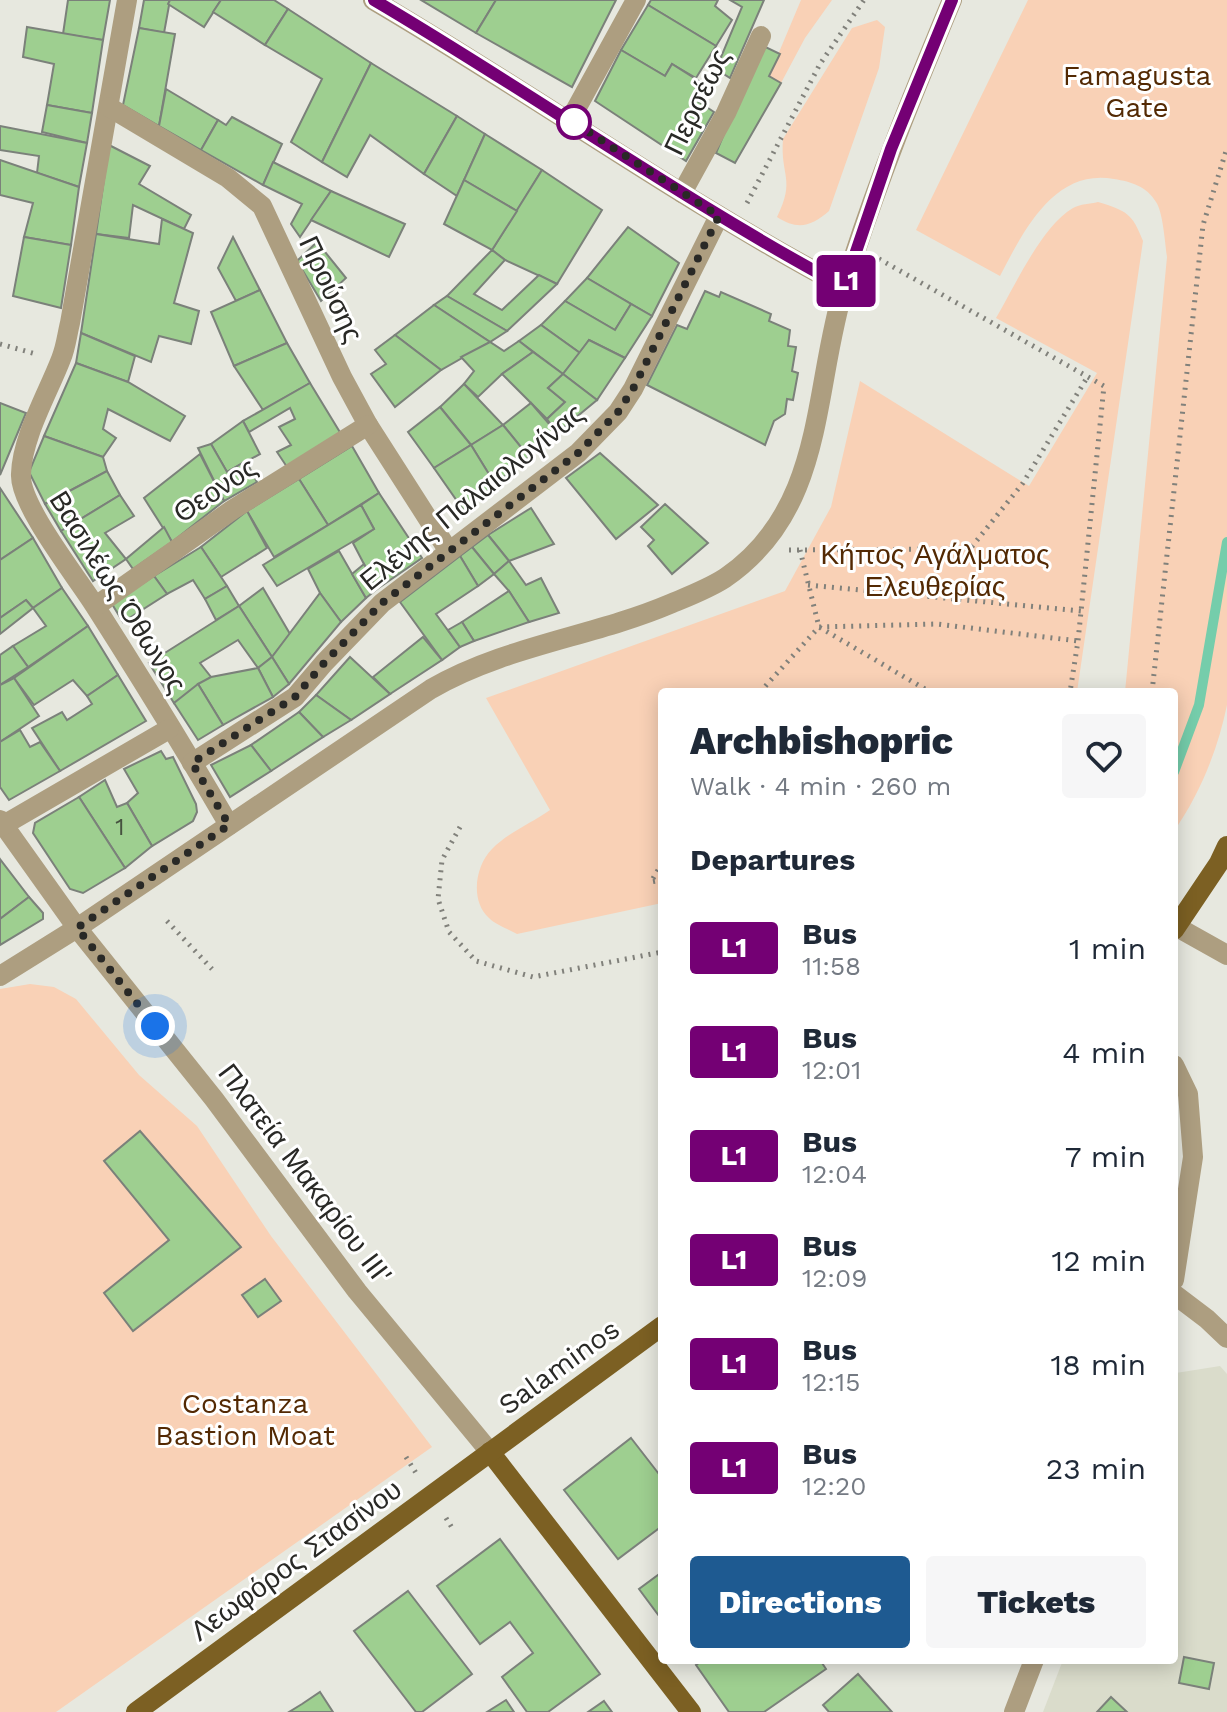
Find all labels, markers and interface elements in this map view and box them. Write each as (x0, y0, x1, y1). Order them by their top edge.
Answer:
street label: Περσέως (657, 44, 737, 160)
park label: Famagusta Gate (1063, 59, 1211, 124)
unlabelled marker (557, 105, 591, 139)
street label: Προύσης (292, 231, 370, 347)
line badge: L1 (810, 255, 882, 307)
text: L1 (833, 264, 859, 297)
street label: Ελένης Παλαιολογίνας (353, 397, 591, 597)
street label: Θεονος (167, 450, 263, 530)
street label: Βασιλέως Όθωνος (43, 485, 193, 699)
park label: Κήπος Αγάλματος Ελευθερίας (820, 538, 1050, 603)
button: heart (1062, 714, 1146, 798)
text: Archbishopric (690, 719, 953, 763)
text: Walk · 4 min · 260 m (690, 771, 951, 801)
house number: 1 (115, 813, 125, 841)
text: Departures (690, 842, 855, 877)
text: Bus (802, 916, 857, 951)
text: L1 (721, 931, 747, 964)
text: 1 min (1069, 931, 1146, 966)
text: 11:58 (802, 951, 861, 981)
your location (135, 1006, 175, 1046)
text: Bus (802, 1020, 857, 1055)
text: L1 (721, 1035, 747, 1068)
text: 4 min (1062, 1035, 1146, 1070)
text: 12:01 (802, 1055, 861, 1085)
street label: Πλατεία Μακαρίου ΙΙΙ' (211, 1057, 399, 1291)
text: Bus (802, 1124, 857, 1159)
text: L1 (721, 1139, 747, 1172)
text: 7 min (1065, 1139, 1146, 1174)
text: 12:04 (802, 1159, 867, 1189)
text: Bus (802, 1228, 857, 1263)
text: L1 (721, 1243, 747, 1276)
text: 12 min (1051, 1243, 1146, 1278)
text: 12:09 (802, 1263, 867, 1293)
street label: Salaminos (492, 1312, 626, 1422)
text: Bus (802, 1332, 857, 1367)
text: L1 (721, 1347, 747, 1380)
text: 18 min (1050, 1347, 1146, 1382)
text: 12:15 (802, 1367, 860, 1397)
park label: Costanza Bastion Moat (155, 1387, 335, 1452)
text: Bus (802, 1436, 857, 1471)
text: L1 (721, 1451, 747, 1484)
text: 23 min (1046, 1451, 1146, 1486)
text: 12:20 (802, 1471, 866, 1501)
street label: Λεωφόρος Στασίνου (184, 1472, 408, 1648)
button: Directions (690, 1556, 910, 1648)
button: Tickets (926, 1556, 1146, 1648)

